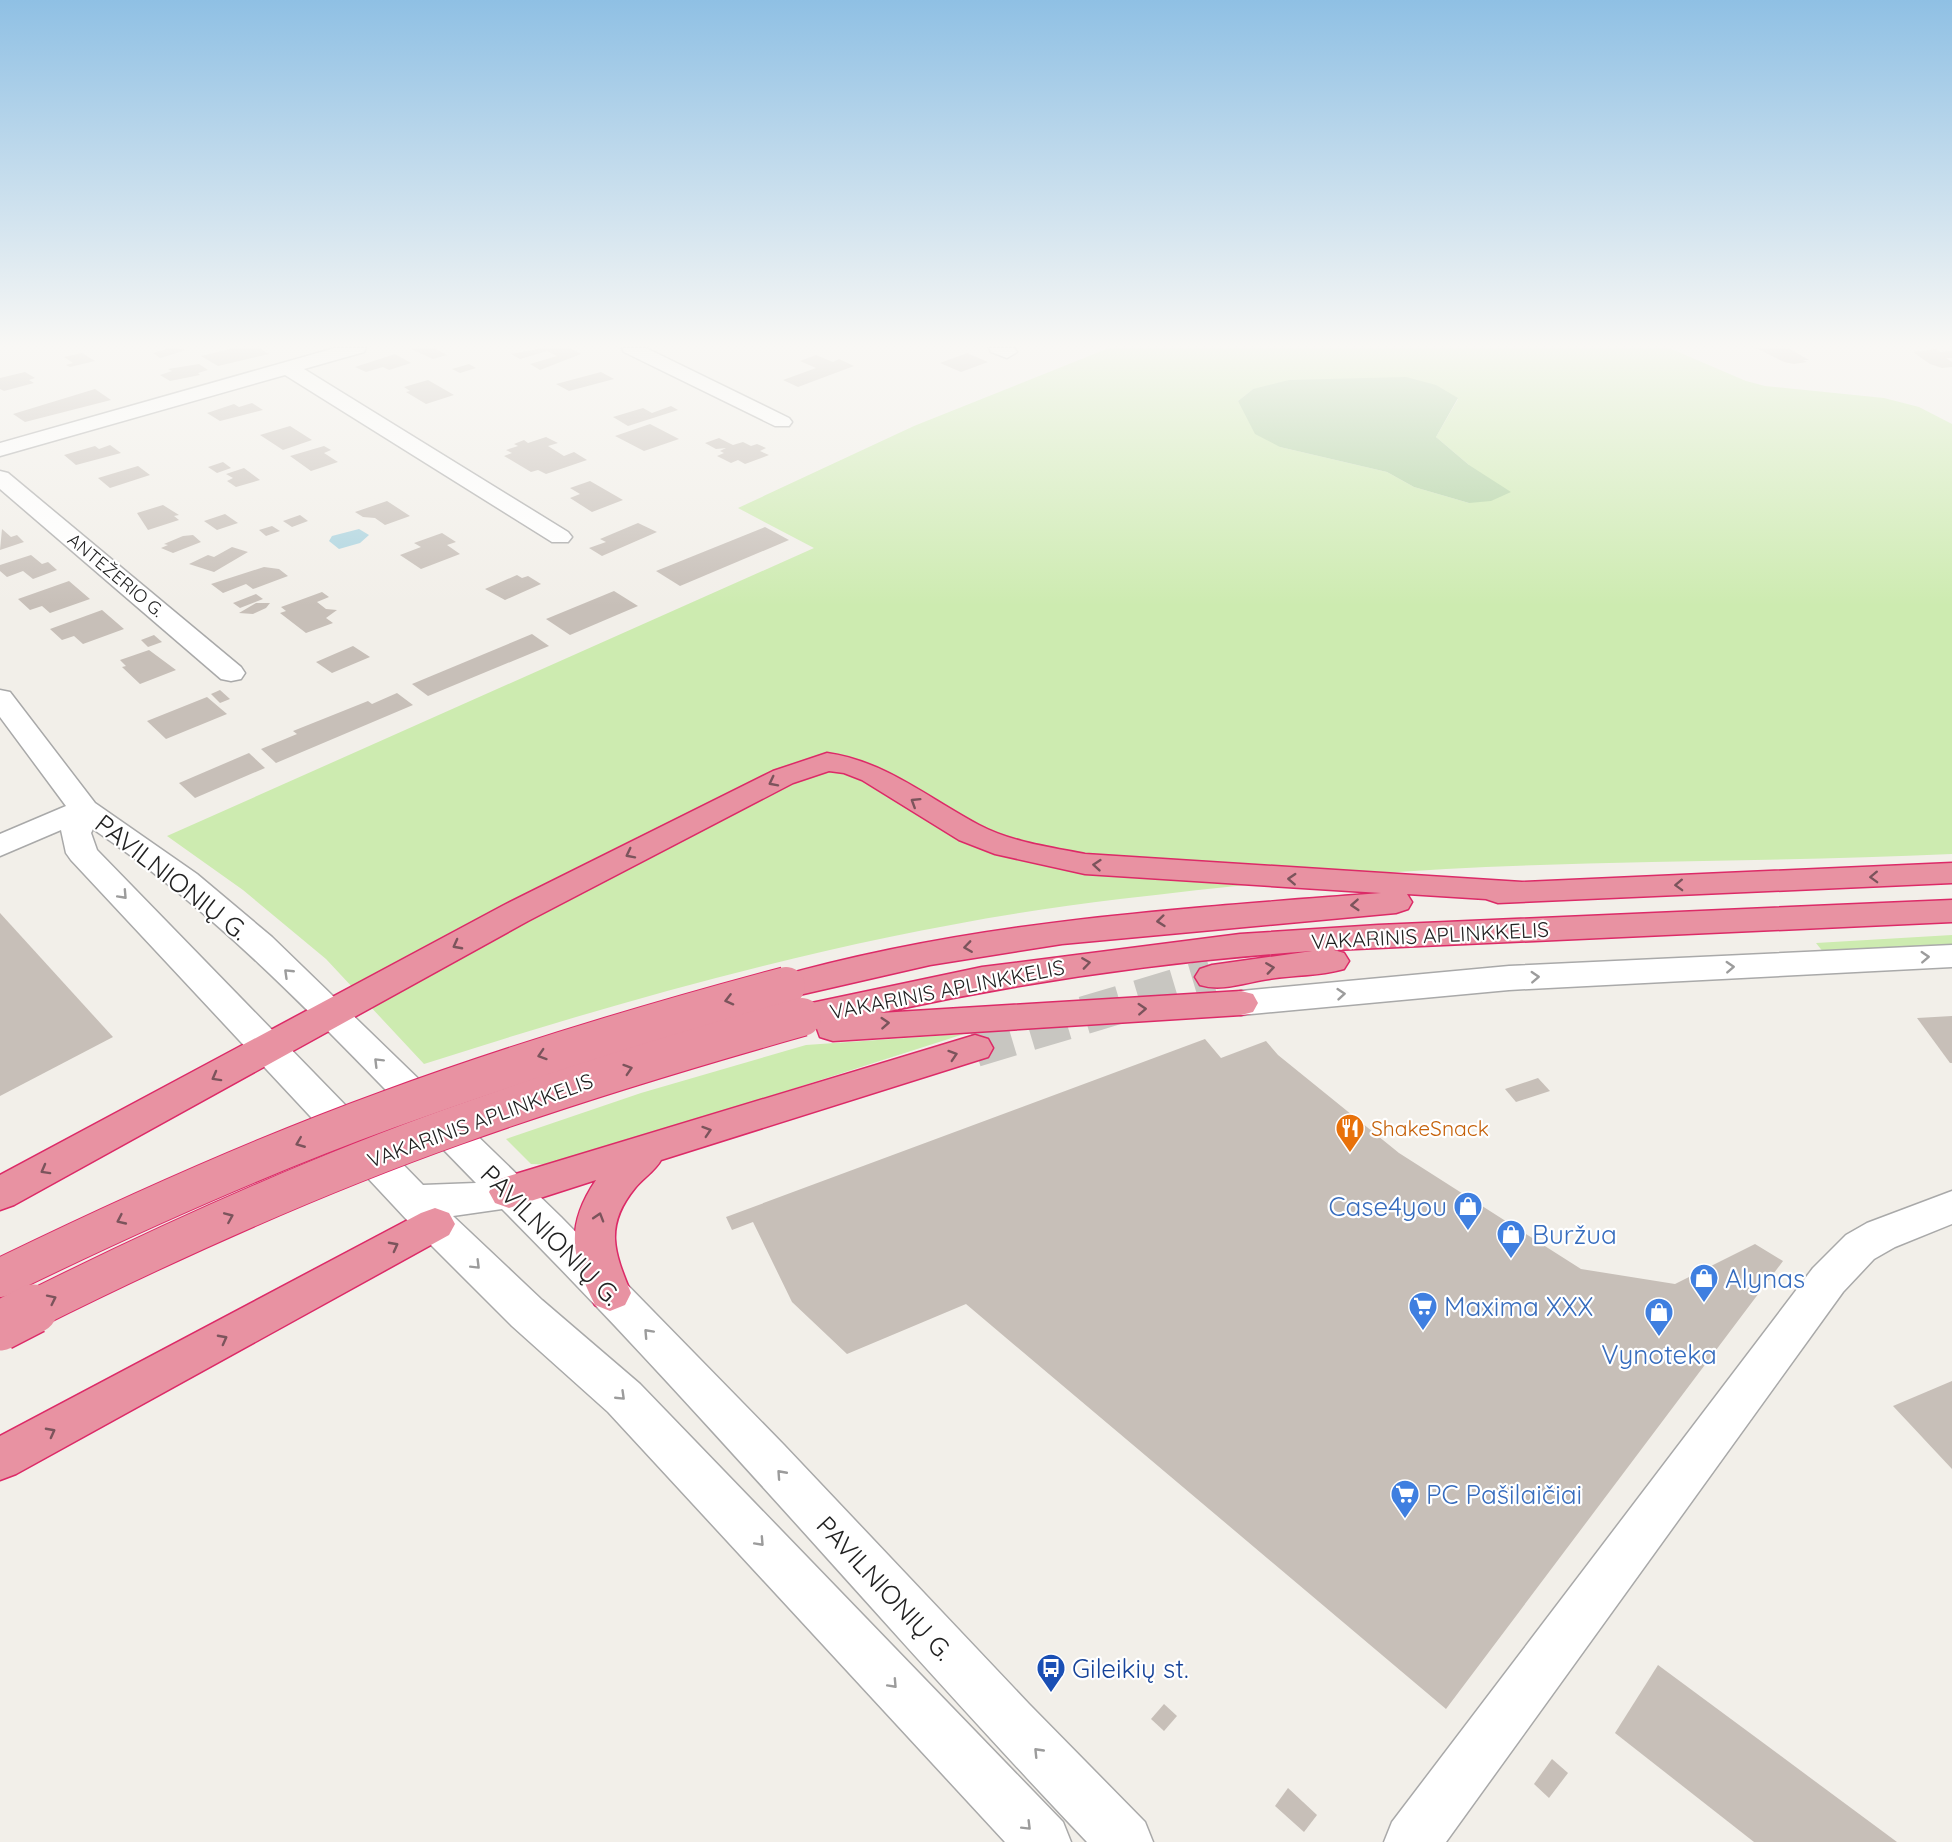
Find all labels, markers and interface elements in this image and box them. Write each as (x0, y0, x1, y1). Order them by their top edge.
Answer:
street label: ANTEŽERIO G. (63, 528, 169, 622)
one-way arrow (768, 775, 779, 787)
one-way arrow (911, 797, 921, 809)
street label: PAVILNIONIŲ G. (89, 807, 255, 947)
one-way arrow (625, 847, 636, 859)
one-way arrow (1093, 859, 1102, 872)
one-way arrow (1870, 870, 1879, 883)
one-way arrow (1287, 872, 1296, 885)
one-way arrow (1675, 878, 1684, 891)
one-way arrow (115, 888, 126, 899)
one-way arrow (1351, 898, 1360, 911)
one-way arrow (1156, 914, 1165, 927)
street label: VAKARINIS APLINKKELIS (1310, 916, 1550, 954)
one-way arrow (453, 938, 463, 949)
one-way arrow (963, 941, 972, 953)
one-way arrow (1920, 951, 1929, 964)
street label: VAKARINIS APLINKKELIS (828, 954, 1066, 1024)
one-way arrow (1082, 958, 1091, 970)
one-way arrow (1725, 960, 1734, 973)
one-way arrow (1265, 962, 1275, 974)
one-way arrow (284, 969, 295, 980)
one-way arrow (1531, 970, 1540, 983)
one-way arrow (1336, 988, 1346, 1001)
one-way arrow (725, 992, 735, 1005)
one-way arrow (1138, 1002, 1147, 1015)
one-way arrow (880, 1017, 889, 1030)
one-way arrow (537, 1048, 548, 1060)
one-way arrow (947, 1049, 958, 1062)
one-way arrow (374, 1059, 385, 1069)
one-way arrow (622, 1063, 633, 1076)
street label: VAKARINIS APLINKKELIS (364, 1067, 596, 1173)
one-way arrow (212, 1070, 223, 1081)
restaurant icon: ShakeSnack (1334, 1112, 1366, 1154)
place label: ShakeSnack (1371, 1115, 1489, 1141)
one-way arrow (701, 1126, 712, 1138)
one-way arrow (295, 1136, 306, 1149)
street label: PAVILNIONIŲ G. (474, 1158, 628, 1312)
one-way arrow (41, 1163, 51, 1174)
place label: Case4you (1329, 1190, 1447, 1223)
shop icon: Case4you (1452, 1190, 1484, 1232)
one-way arrow (223, 1212, 234, 1224)
one-way arrow (592, 1212, 605, 1223)
one-way arrow (116, 1213, 127, 1225)
shop icon: Buržua (1495, 1218, 1527, 1260)
place label: Buržua (1532, 1218, 1617, 1251)
one-way arrow (388, 1242, 399, 1253)
one-way arrow (469, 1258, 480, 1269)
shop icon: Alynas (1688, 1262, 1720, 1304)
place label: Alynas (1725, 1262, 1805, 1295)
supermarket icon: Maxima XXX (1407, 1290, 1439, 1332)
place label: Maxima XXX (1444, 1290, 1593, 1323)
one-way arrow (46, 1295, 57, 1307)
shop icon: Vynoteka (1643, 1296, 1675, 1338)
one-way arrow (644, 1329, 655, 1340)
one-way arrow (217, 1335, 227, 1346)
place label: Vynoteka (1601, 1338, 1717, 1371)
one-way arrow (614, 1388, 625, 1399)
one-way arrow (45, 1428, 56, 1439)
one-way arrow (777, 1471, 788, 1481)
supermarket icon: PC Pašilaičiai (1389, 1478, 1421, 1520)
place label: PC Pašilaičiai (1426, 1478, 1582, 1511)
street label: PAVILNIONIŲ G. (810, 1509, 960, 1667)
one-way arrow (753, 1535, 764, 1545)
bus stop icon: Gileikių st. (1035, 1652, 1067, 1694)
place label: Gileikių st. (1072, 1652, 1189, 1685)
one-way arrow (886, 1678, 897, 1688)
one-way arrow (1034, 1748, 1045, 1758)
one-way arrow (1020, 1818, 1031, 1829)

